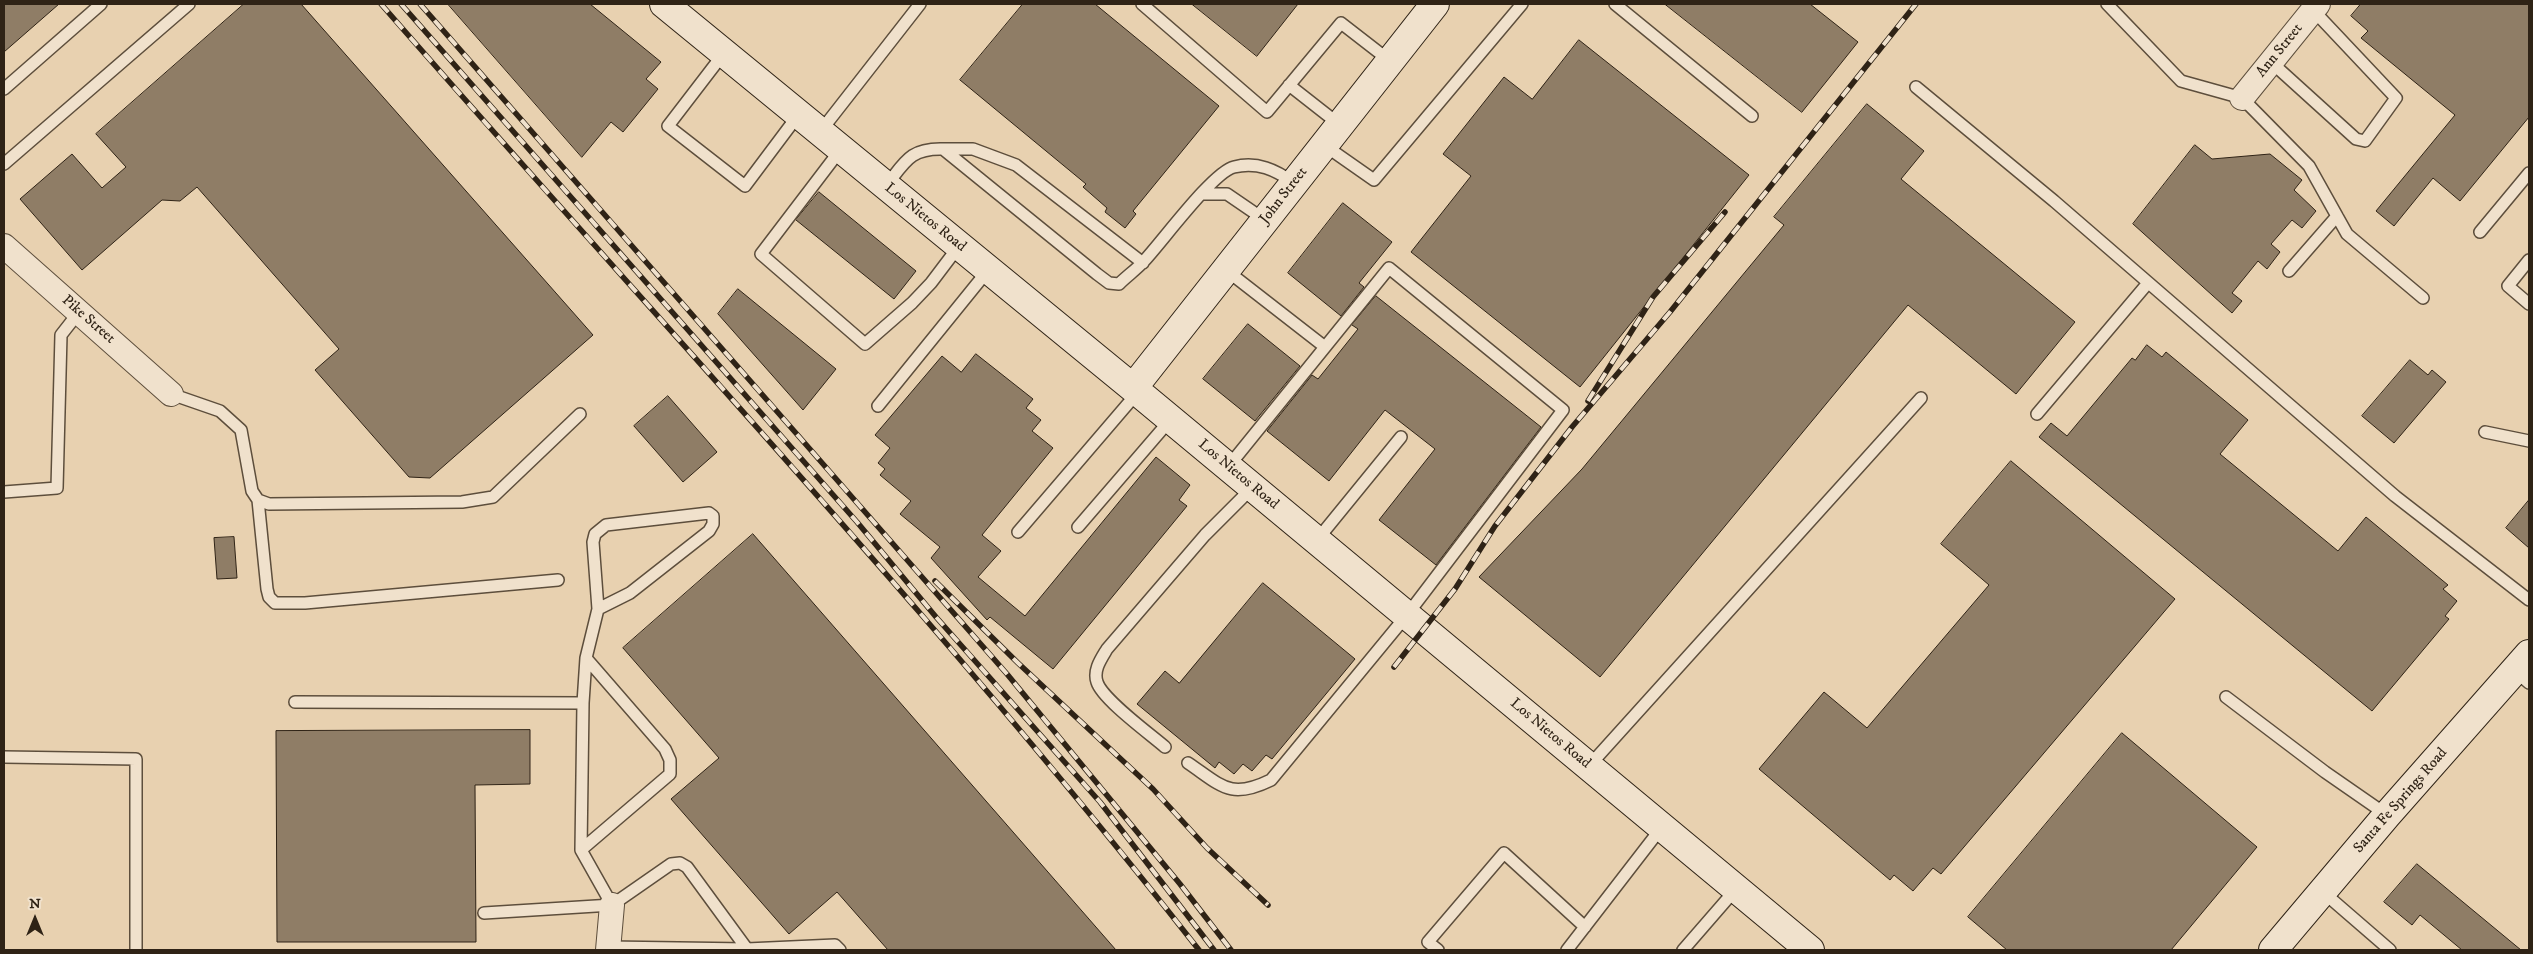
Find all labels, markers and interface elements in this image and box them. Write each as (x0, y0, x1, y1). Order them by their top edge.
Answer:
street label: Ann Street (2253, 20, 2307, 82)
street label: John Street (1256, 164, 1312, 228)
street label: Los Nietos Road (881, 180, 969, 256)
street label: Pike Street (58, 292, 118, 348)
street label: Los Nietos Road (1194, 436, 1282, 514)
street label: Los Nietos Road (1506, 695, 1594, 773)
street label: Santa Fe Springs Road (2350, 745, 2452, 857)
north arrow (10, 894, 60, 944)
text: N (29, 895, 41, 913)

